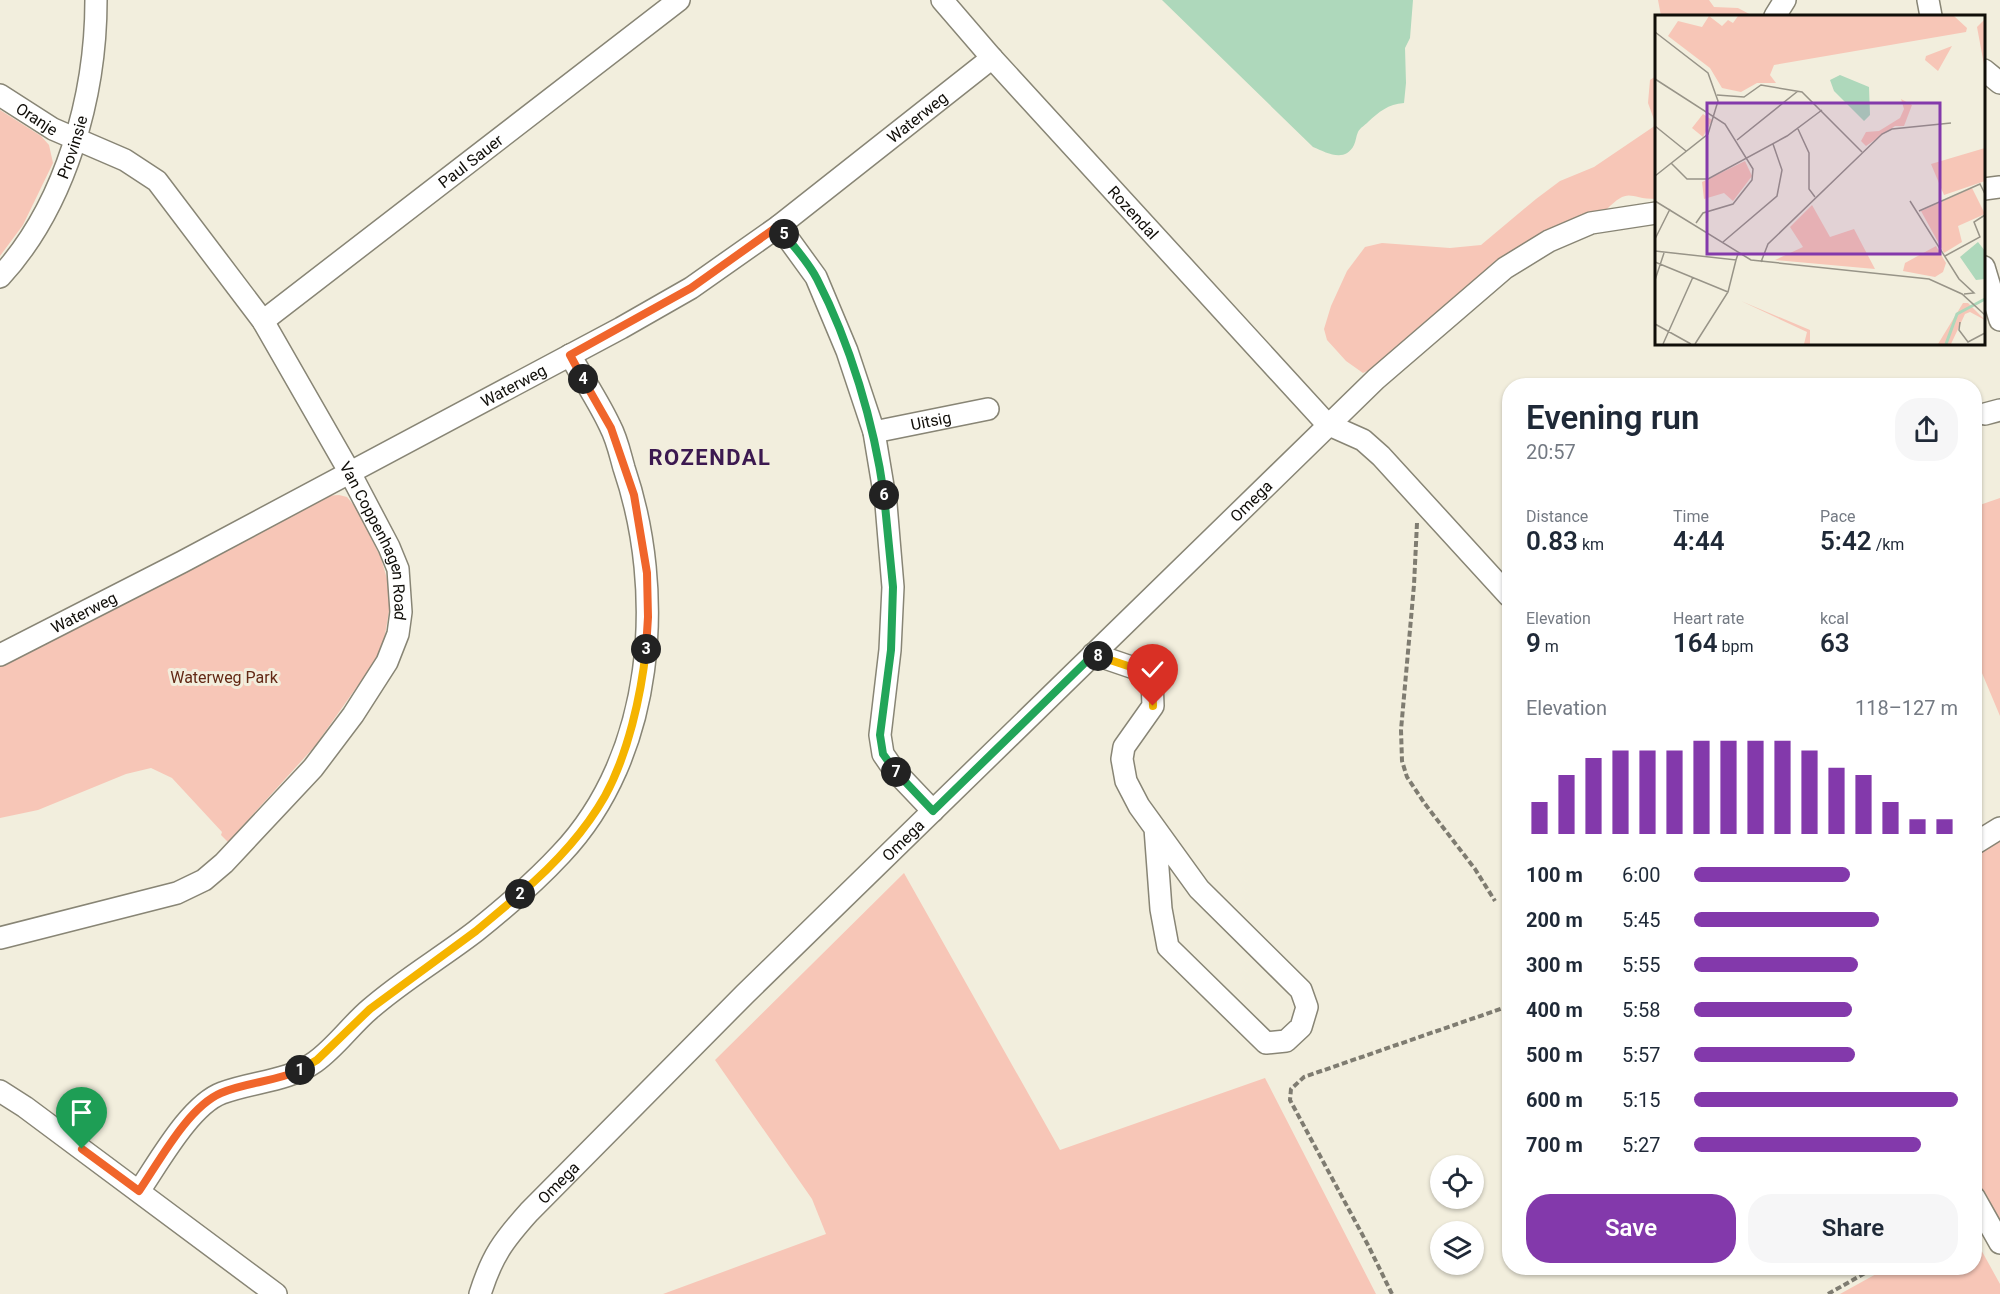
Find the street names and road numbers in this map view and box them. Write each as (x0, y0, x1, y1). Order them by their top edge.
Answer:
street label: Waterweg (883, 88, 951, 147)
street label: Oranje (12, 99, 61, 140)
street label: Provinsie (53, 113, 92, 182)
street label: Paul Sauer (435, 130, 507, 192)
street label: Rozendal (1104, 182, 1162, 243)
street label: Waterweg (478, 361, 550, 411)
street label: Uitsig (909, 408, 953, 434)
street label: Van Coppenhagen Road (336, 458, 410, 622)
street label: Omega (1226, 477, 1276, 526)
street label: Waterweg (48, 588, 120, 637)
street label: Omega (878, 816, 928, 865)
street label: Omega (534, 1158, 583, 1208)

